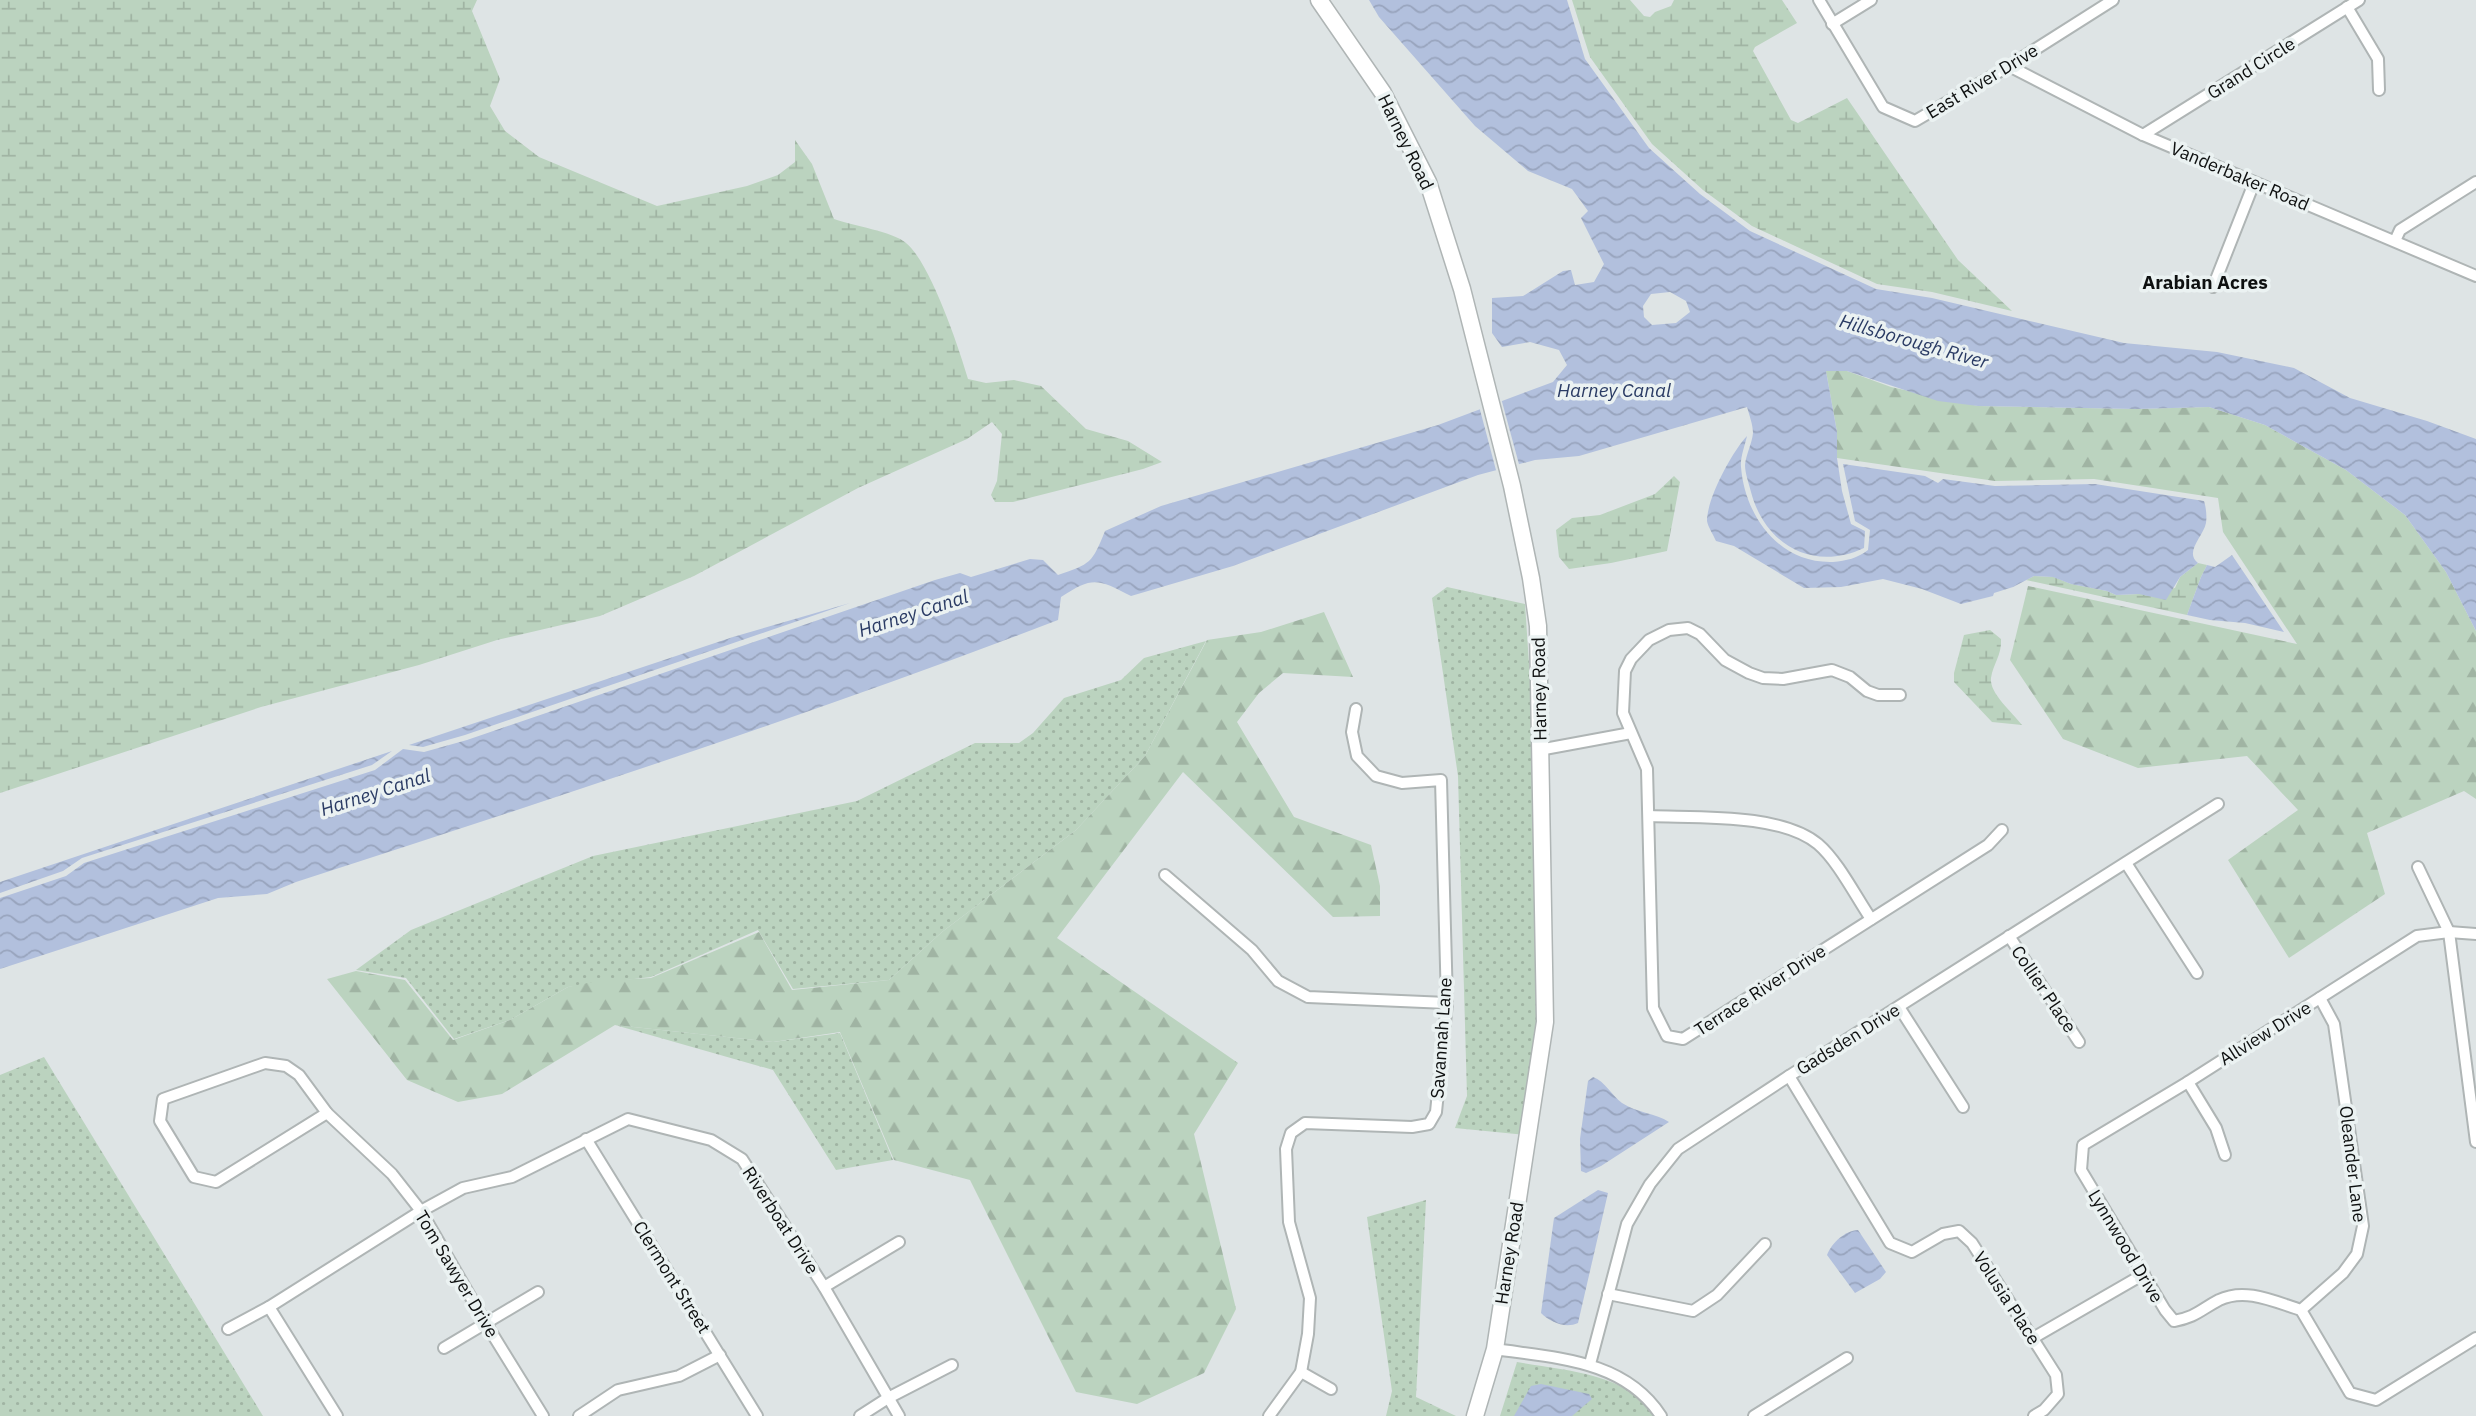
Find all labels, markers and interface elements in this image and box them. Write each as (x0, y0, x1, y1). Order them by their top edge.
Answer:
street label: Grand Circle (2203, 32, 2299, 104)
street label: East River Drive (1922, 38, 2042, 123)
street label: Harney Road (1373, 90, 1439, 194)
street label: Vanderbaker Road (2167, 136, 2313, 216)
district label: Arabian Acres (2142, 270, 2268, 294)
water label: Hillsborough River (1837, 308, 1992, 374)
water label: Harney Canal (1557, 378, 1671, 402)
water label: Harney Canal (855, 584, 971, 642)
street label: Harney Road (1527, 637, 1551, 741)
water label: Harney Canal (317, 763, 433, 821)
street label: Terrace River Drive (1690, 939, 1830, 1041)
street label: Collier Place (2006, 941, 2082, 1037)
street label: Savannah Lane (1425, 976, 1457, 1099)
street label: Allview Drive (2215, 996, 2315, 1070)
street label: Gadsden Drive (1792, 998, 1904, 1080)
street label: Oleander Lane (2334, 1104, 2372, 1224)
street label: Riverboat Drive (738, 1162, 824, 1278)
street label: Lynnwood Drive (2083, 1185, 2169, 1307)
street label: Harney Road (1490, 1200, 1528, 1306)
street label: Tom Sawyer Drive (410, 1206, 504, 1342)
street label: Clermont Street (628, 1216, 716, 1338)
street label: Volusia Place (1968, 1247, 2046, 1349)

